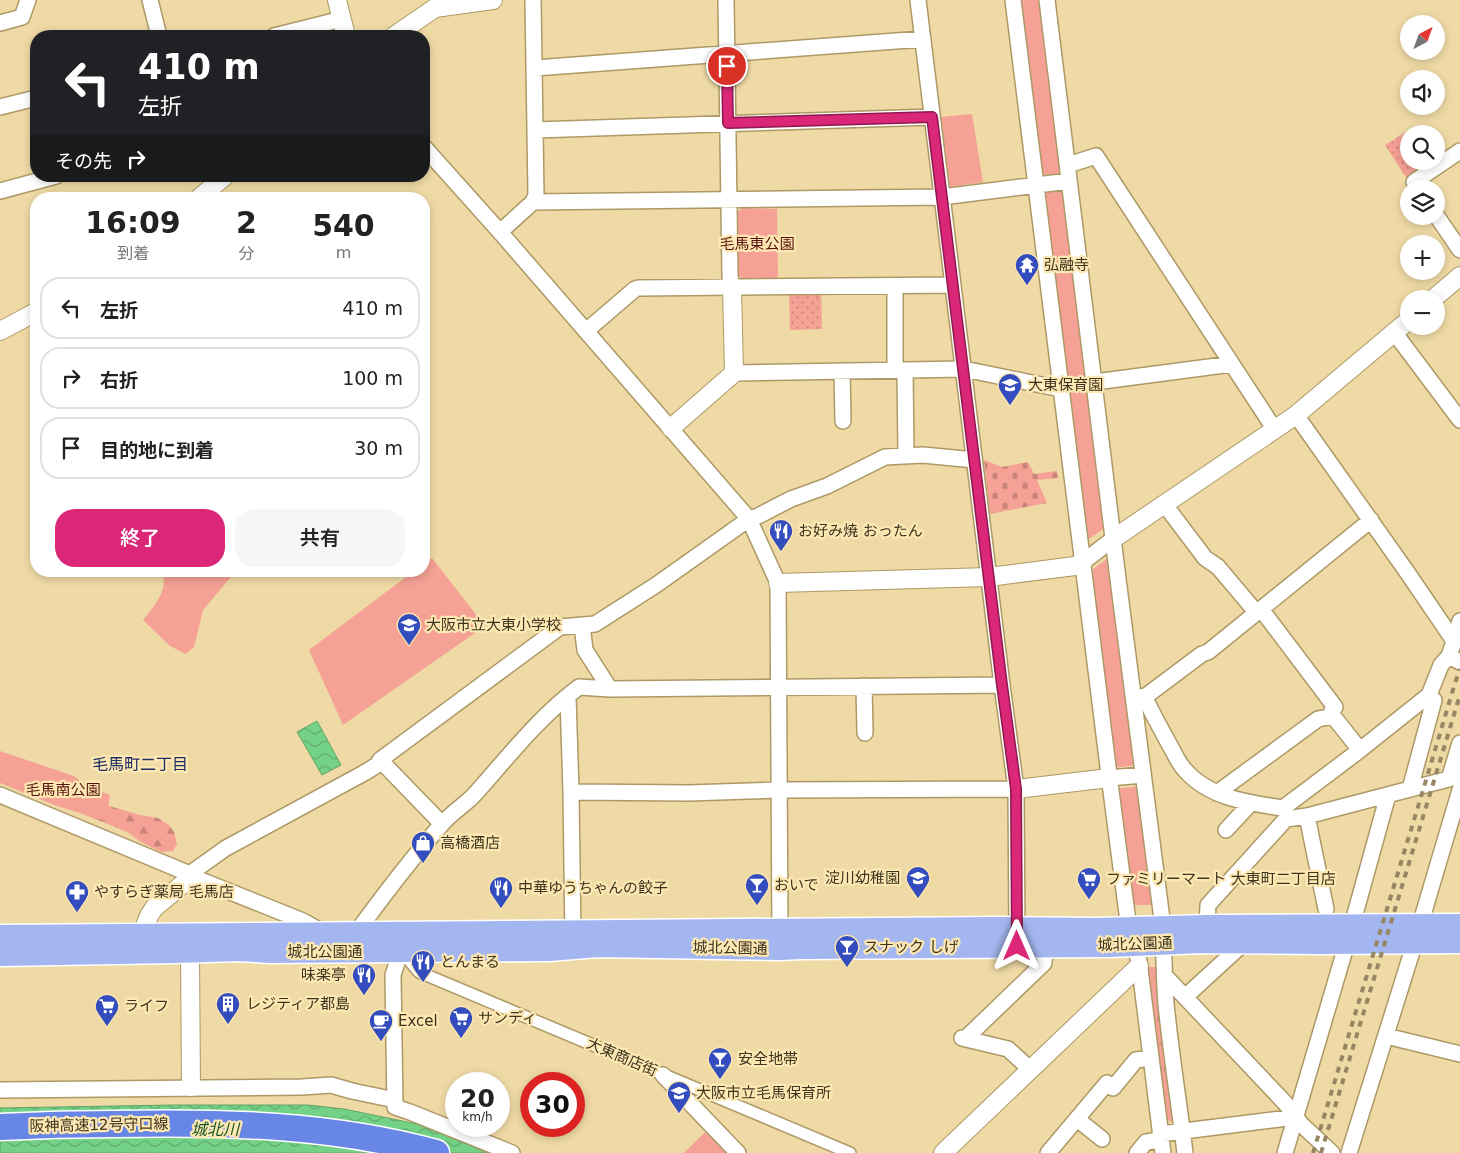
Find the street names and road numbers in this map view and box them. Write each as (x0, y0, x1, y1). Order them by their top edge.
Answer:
street label: 城北公園通 (1097, 934, 1173, 954)
street label: 城北公園通 (692, 938, 768, 958)
street label: 城北公園通 (287, 943, 363, 961)
street label: 大東商店街 (584, 1034, 660, 1080)
street label: 阪神高速12号守口線 (29, 1115, 169, 1135)

